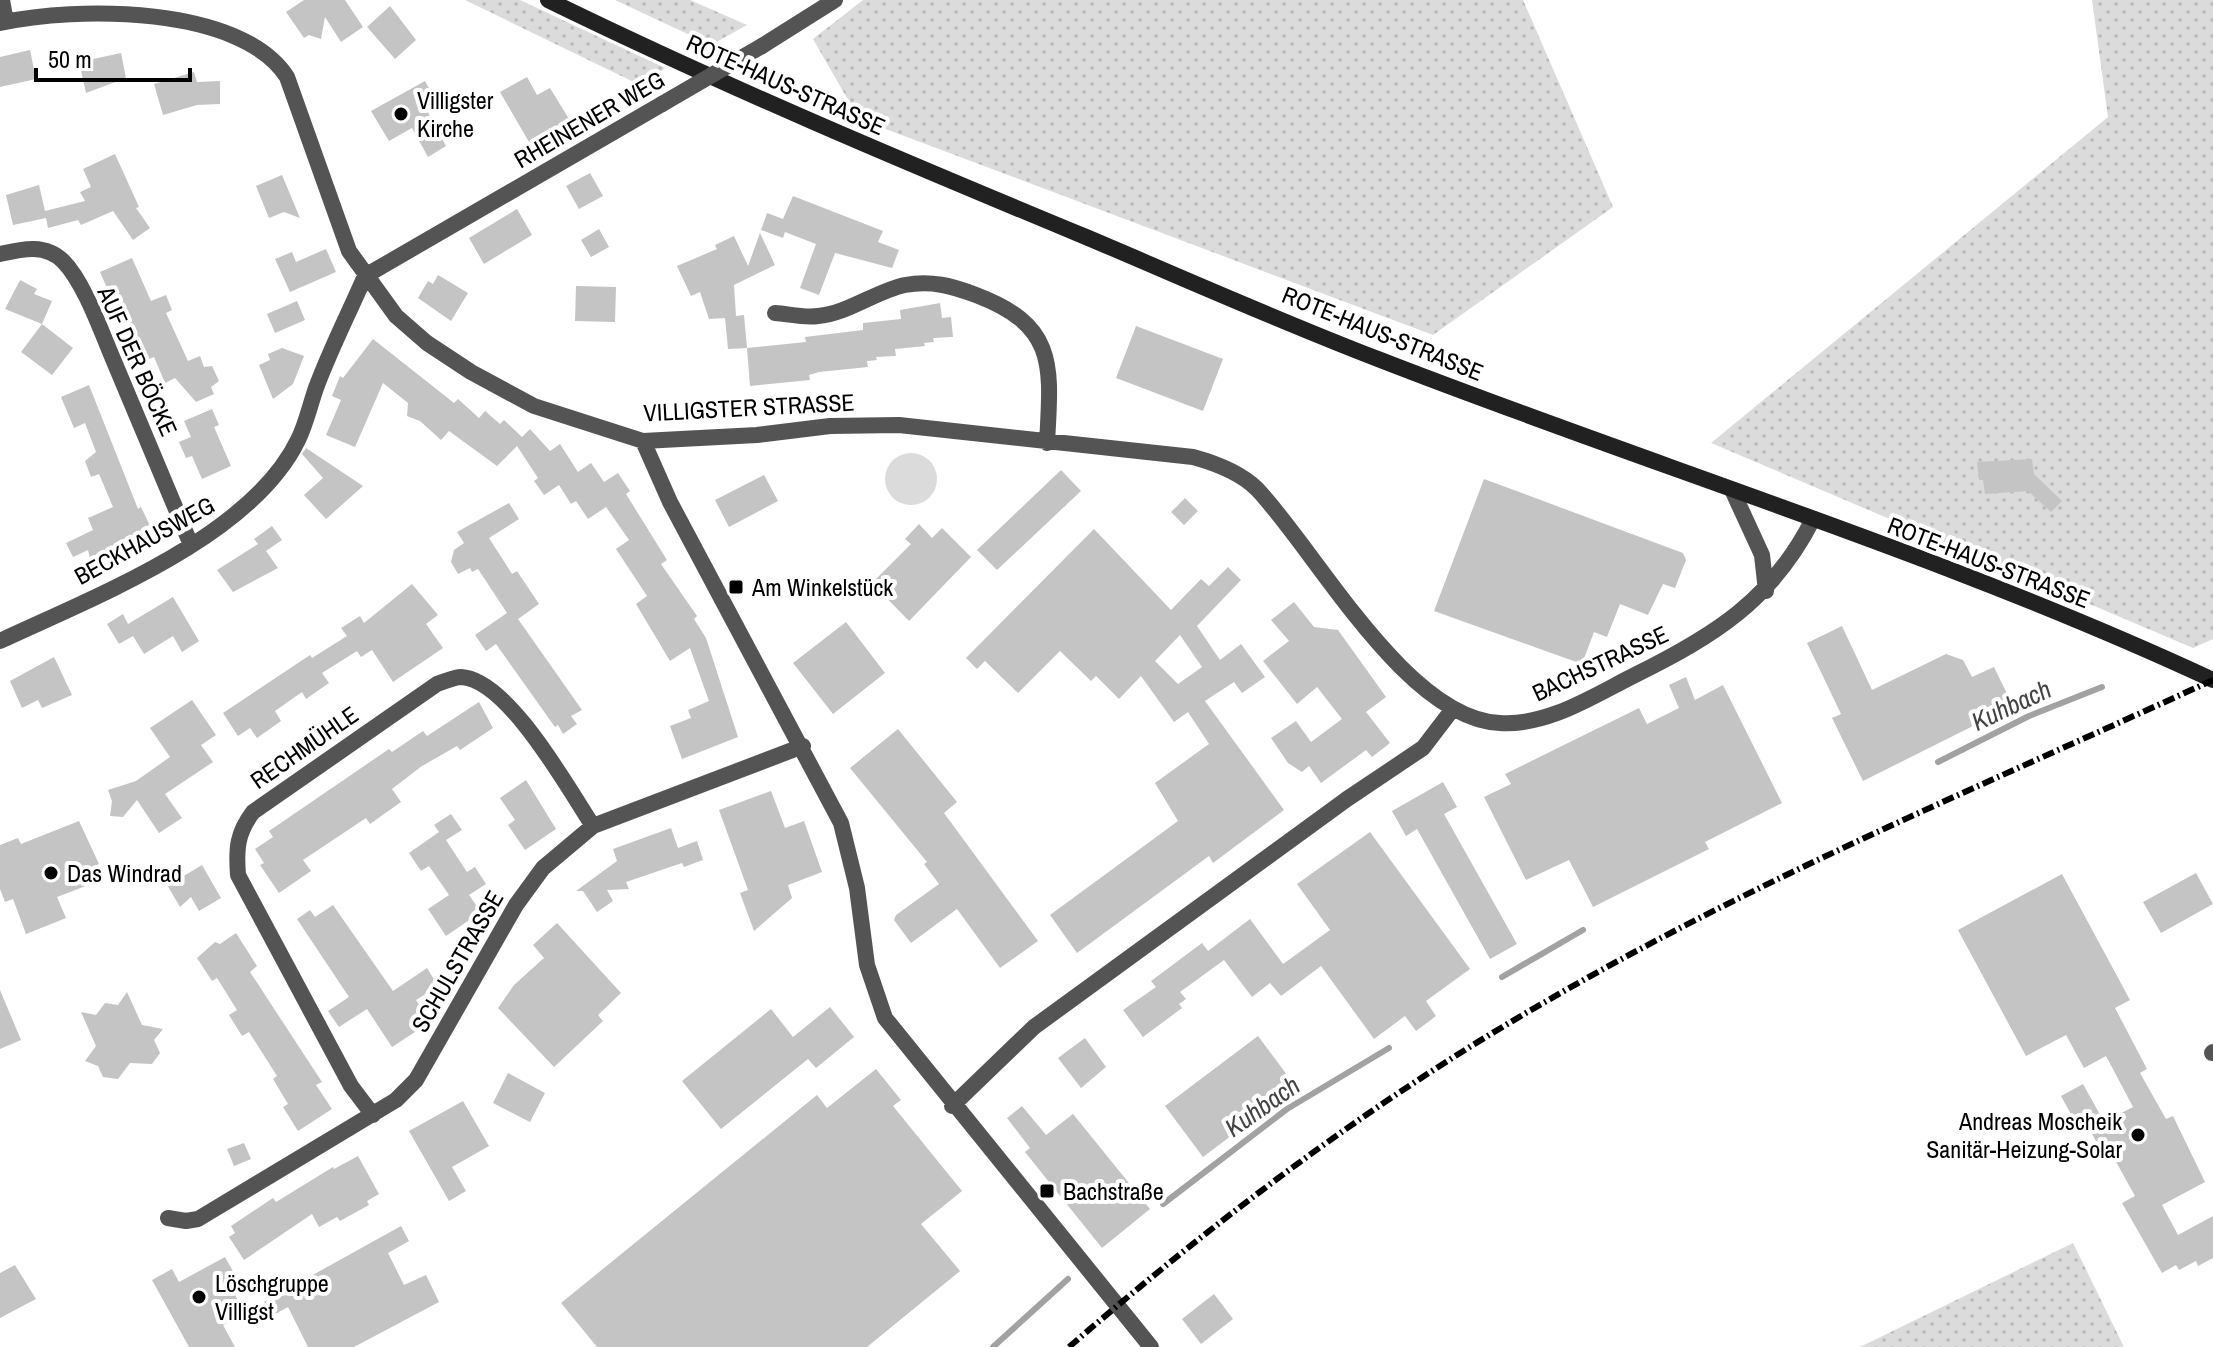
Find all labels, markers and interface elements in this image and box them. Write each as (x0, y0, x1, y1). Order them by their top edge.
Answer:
street label: ROTE-HAUS-STRASSE (682, 26, 890, 142)
scale bar (36, 32, 190, 82)
text: 50 m (48, 43, 92, 75)
street label: RHEINENER WEG (508, 63, 670, 175)
place label: Villigster Kirche (417, 84, 494, 144)
marker: Villigster Kirche (392, 105, 410, 123)
street label: ROTE-HAUS-STRASSE (1278, 278, 1488, 388)
street label: AUF DER BÖCKE (90, 280, 185, 441)
street label: VILLIGSTER STRASSE (643, 385, 855, 429)
street label: BECKHAUSWEG (68, 488, 220, 592)
street label: ROTE-HAUS-STRASSE (1883, 509, 2095, 615)
place label: Am Winkelstück (751, 571, 893, 603)
marker: Am Winkelstück (727, 578, 745, 596)
street label: BACHSTRASSE (1527, 618, 1673, 708)
water label: Kuhbach (1965, 671, 2057, 739)
street label: RECHMÜHLE (244, 698, 364, 796)
place label: Das Windrad (67, 857, 182, 889)
marker: Das Windrad (42, 864, 60, 882)
street label: SCHULSTRASSE (403, 884, 511, 1038)
water label: Kuhbach (1217, 1068, 1307, 1144)
place label: Andreas Moscheik Sanitär-Heizung-Solar (1926, 1105, 2122, 1165)
marker: Andreas Moscheik Sanitär-Heizung-Solar (2129, 1126, 2147, 1144)
place label: Bachstraße (1063, 1175, 1164, 1207)
marker: Bachstraße (1038, 1182, 1056, 1200)
place label: Löschgruppe Villigst (215, 1267, 329, 1327)
marker: Löschgruppe Villigst (190, 1288, 208, 1306)

